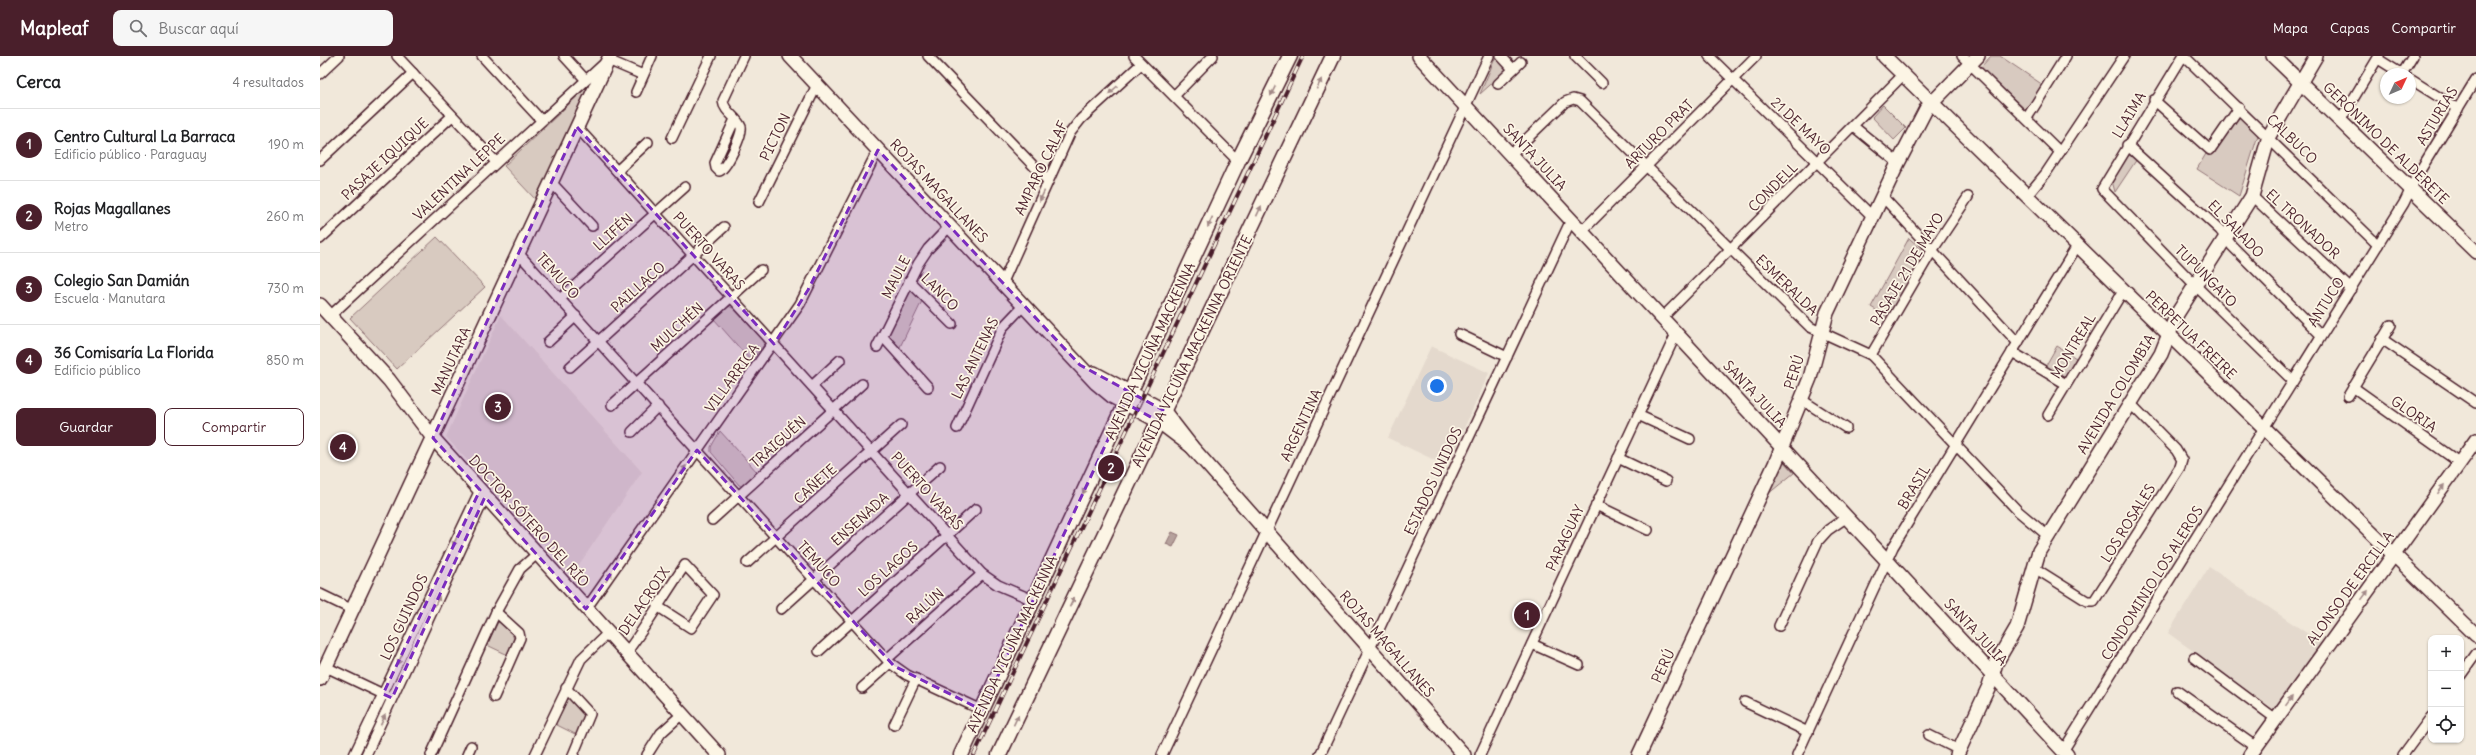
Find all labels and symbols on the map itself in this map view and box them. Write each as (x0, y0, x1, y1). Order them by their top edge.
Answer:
north arrow (2380, 68, 2416, 104)
one-way arrow (1316, 78, 1322, 89)
street label: GERÓNIMO DE ALDERETE (2319, 78, 2453, 208)
street label: ASTURIAS (2412, 83, 2462, 149)
one-way arrow (1108, 85, 1117, 94)
one-way arrow (1270, 85, 1276, 97)
street label: LLAIMA (2108, 89, 2150, 141)
street label: 21 DE MAYO (1767, 93, 1835, 159)
street label: ARTURO PRAT (1621, 96, 1697, 172)
street label: PICTON (756, 110, 794, 164)
street label: CALBUCO (2263, 110, 2322, 168)
street label: PASAJE IQUIQUE (338, 114, 432, 204)
street label: AMPARO CALAF (1010, 118, 1072, 218)
street label: SANTA JULIA (1499, 120, 1571, 194)
street label: VALENTINA LEPPE (409, 130, 509, 224)
street label: ROJAS MAGALLANES (886, 135, 992, 247)
street label: CONDELL (1744, 158, 1802, 216)
street label: EL TRONADOR (2262, 185, 2344, 263)
one-way arrow (1038, 191, 1044, 203)
street label: EL SALADO (2204, 196, 2268, 262)
one-way arrow (1256, 205, 1262, 217)
street label: PUERTO VARAS (669, 208, 749, 294)
street label: PASAJE 21 DE MAYO (1866, 209, 1948, 329)
street label: LLIFÉN (589, 210, 637, 254)
one-way arrow (1207, 216, 1213, 228)
street label: AVENIDA VICUÑA MACKENNA ORIENTE (1128, 232, 1256, 470)
street label: TUPUNGATO (2171, 241, 2241, 311)
street label: TEMUCO (532, 249, 584, 303)
street label: ESMERALDA (1752, 251, 1822, 319)
street label: MAULE (878, 253, 914, 301)
street label: PAILLACO (607, 258, 669, 316)
street label: AVENIDA VICUÑA MACKENNA (1101, 259, 1199, 443)
street label: LANCO (917, 269, 963, 315)
street label: ANTUCO (2304, 274, 2348, 330)
street label: PERPETUA FREIRE (2142, 287, 2240, 383)
street label: MULCHÉN (647, 299, 707, 355)
street label: MONTREAL (2046, 310, 2100, 382)
street label: LAS ANTENAS (948, 314, 1003, 402)
street label: MANUTARA (427, 324, 475, 398)
street label: AVENIDA COLOMBIA (2073, 331, 2159, 457)
street label: VILLARRICA (701, 340, 763, 416)
street label: PERÚ (1780, 353, 1808, 391)
street label: SANTA JULIA (1719, 357, 1791, 431)
your location (1427, 376, 1447, 396)
street label: ARGENTINA (1276, 386, 1326, 464)
pin: 3 (485, 392, 511, 422)
street label: GLORIA (2388, 392, 2440, 436)
street label: TRAIGUÉN (746, 412, 810, 472)
street label: ESTADOS UNIDOS (1400, 424, 1466, 538)
pin: 4 (330, 432, 356, 462)
street label: PUERTO VARAS (887, 448, 967, 534)
street label: DOCTOR SÓTERO DEL RÍO (465, 451, 593, 591)
pin: 2 (1098, 453, 1124, 483)
street label: CAÑETE (790, 460, 840, 508)
street label: BRASIL (1894, 461, 1934, 512)
one-way arrow (679, 465, 687, 476)
street label: LOS ROSALES (2097, 480, 2159, 566)
one-way arrow (1082, 484, 1088, 495)
one-way arrow (2437, 484, 2445, 495)
street label: ENSENADA (827, 488, 893, 550)
street label: PARAGUAY (1542, 502, 1588, 574)
street label: CONDOMINIO LOS ALEROS (2097, 502, 2207, 664)
street label: ALONSO DE ERCILLA (2303, 527, 2397, 649)
one-way arrow (452, 535, 458, 546)
street label: TEMUCO (793, 537, 845, 591)
street label: LOS LAGOS (854, 537, 922, 601)
street label: AVENIDA VICUÑA MACKENNA (963, 552, 1061, 736)
street label: DELACROIX (615, 563, 673, 638)
street label: LOS GUINDOS (376, 571, 432, 663)
one-way arrow (605, 572, 613, 582)
street label: RALÚN (902, 584, 948, 628)
street label: ROJAS MAGALLANES (1336, 587, 1438, 701)
one-way arrow (2361, 590, 2369, 600)
one-way arrow (434, 595, 440, 607)
street label: SANTA JULIA (1940, 595, 2012, 669)
one-way arrow (1069, 597, 1075, 608)
pin: 1 (1514, 600, 1540, 630)
street label: PERÚ (1647, 646, 1679, 686)
one-way arrow (397, 653, 403, 664)
one-way arrow (2285, 695, 2293, 706)
one-way arrow (380, 714, 386, 725)
one-way arrow (1013, 714, 1019, 725)

